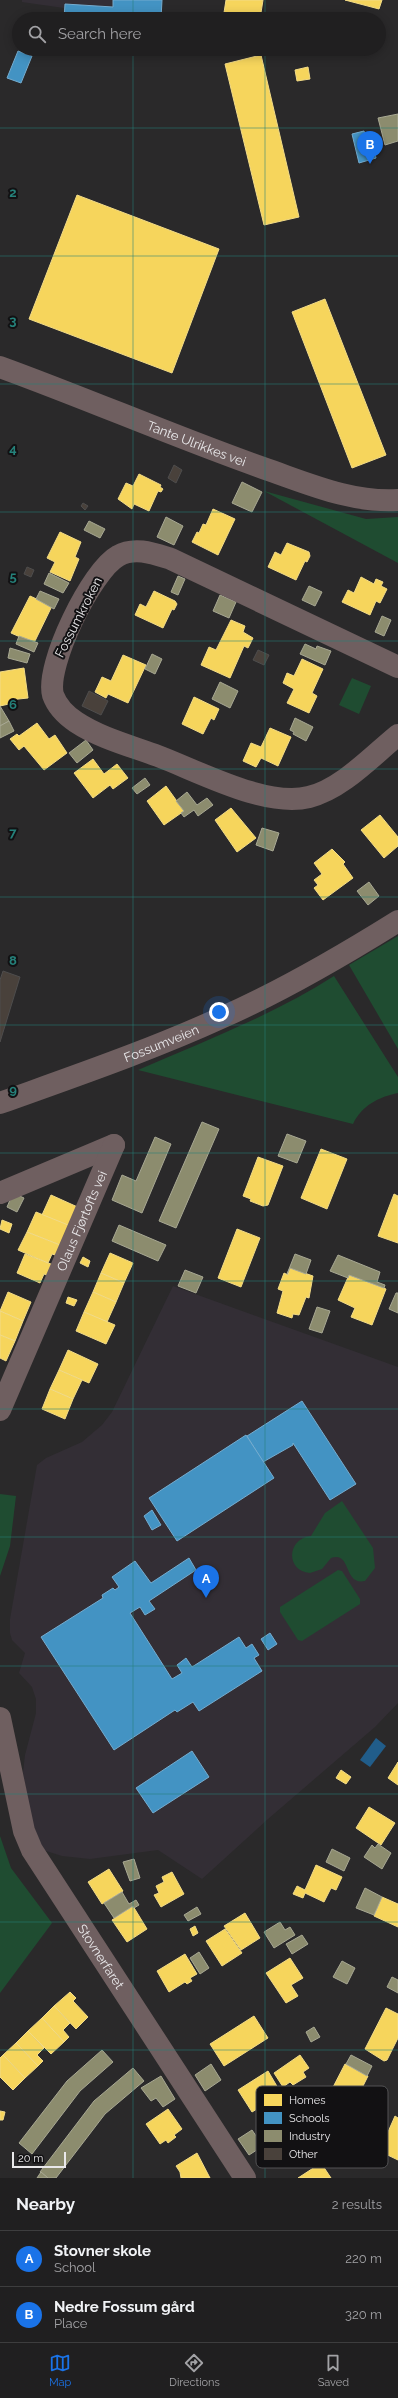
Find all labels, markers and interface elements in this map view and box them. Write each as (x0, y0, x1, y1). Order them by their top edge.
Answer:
search box (12, 12, 386, 56)
icon: search (26, 23, 48, 45)
text: Search here (58, 25, 141, 43)
pin: B (357, 131, 383, 164)
text: 2 (9, 185, 17, 200)
text: 3 (9, 313, 17, 328)
street label: Tante Ulrikkes vei (145, 418, 248, 469)
text: 4 (9, 441, 17, 456)
text: 5 (9, 569, 17, 584)
street label: Fossumkroken (52, 575, 105, 660)
text: 6 (9, 697, 17, 712)
text: 7 (9, 825, 17, 840)
text: 8 (9, 953, 17, 968)
your location (209, 1002, 229, 1022)
street label: Fossumveien (122, 1022, 201, 1065)
text: 9 (9, 1082, 17, 1097)
street label: Olaus Fjørtofts vei (54, 1169, 110, 1273)
pin: A (193, 1565, 219, 1598)
street label: Stovnerfaret (74, 1922, 127, 1992)
legend (256, 2086, 388, 2168)
text: Homes (289, 2094, 325, 2107)
text: Schools (289, 2112, 330, 2125)
text: Industry (289, 2130, 330, 2143)
text: Other (289, 2148, 318, 2161)
scale bar (12, 2150, 66, 2169)
text: 20 m (18, 2152, 43, 2165)
text: Nearby (16, 2194, 75, 2214)
text: 2 results (332, 2197, 382, 2212)
text: Stovner skole (54, 2242, 151, 2260)
text: A (25, 2251, 33, 2266)
text: 220 m (345, 2251, 382, 2266)
text: School (54, 2260, 96, 2275)
text: Nedre Fossum gård (54, 2298, 195, 2316)
text: B (25, 2307, 33, 2322)
text: 320 m (345, 2307, 382, 2322)
text: Place (54, 2316, 87, 2331)
tab: Map (49, 2352, 71, 2389)
tab: Directions (169, 2352, 220, 2389)
tab: Saved (318, 2352, 349, 2389)

